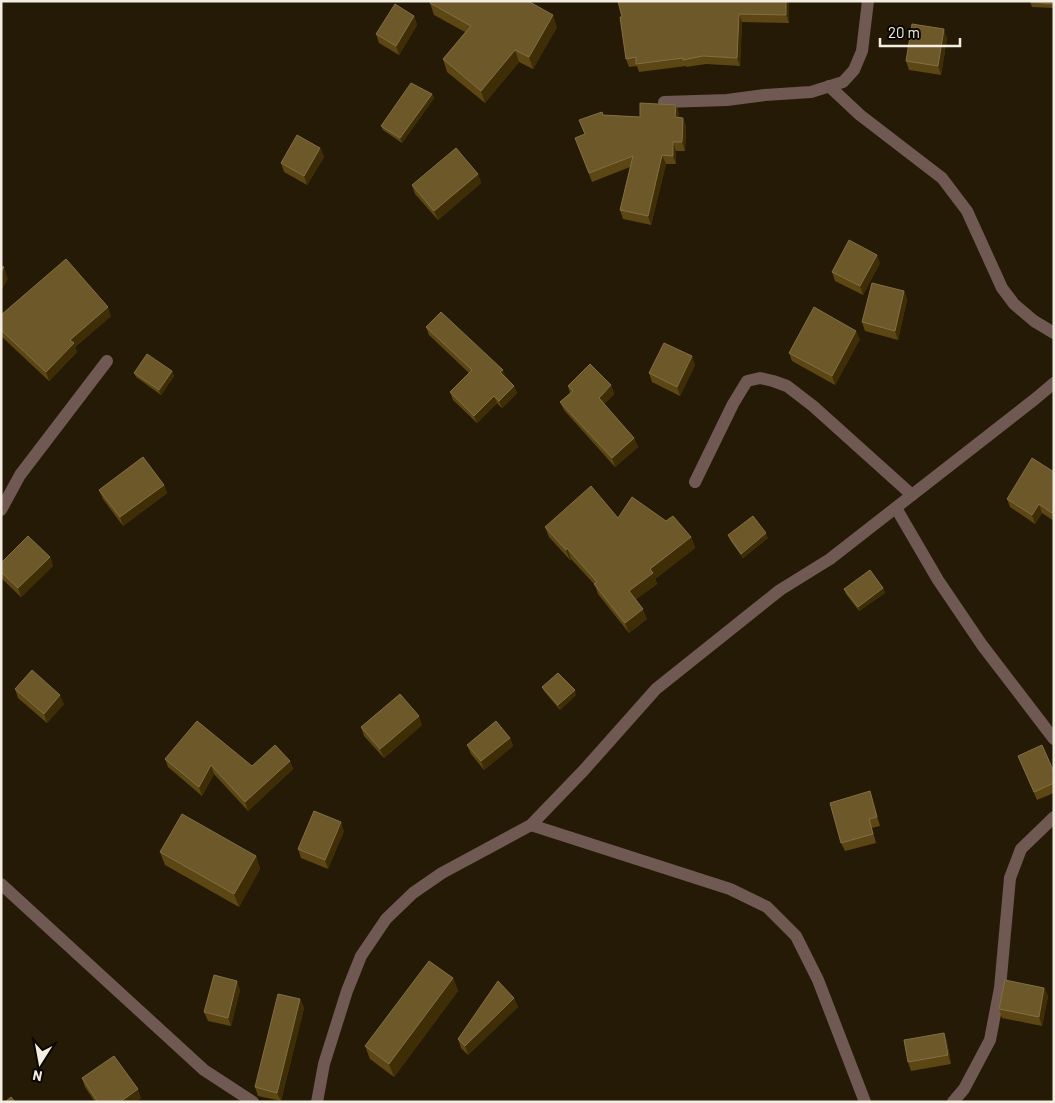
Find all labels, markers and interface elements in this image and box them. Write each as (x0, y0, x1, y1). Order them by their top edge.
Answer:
scale bar (880, 15, 960, 47)
text: 20 m (888, 23, 920, 41)
north arrow (15, 1038, 65, 1088)
text: N (31, 1067, 44, 1085)

